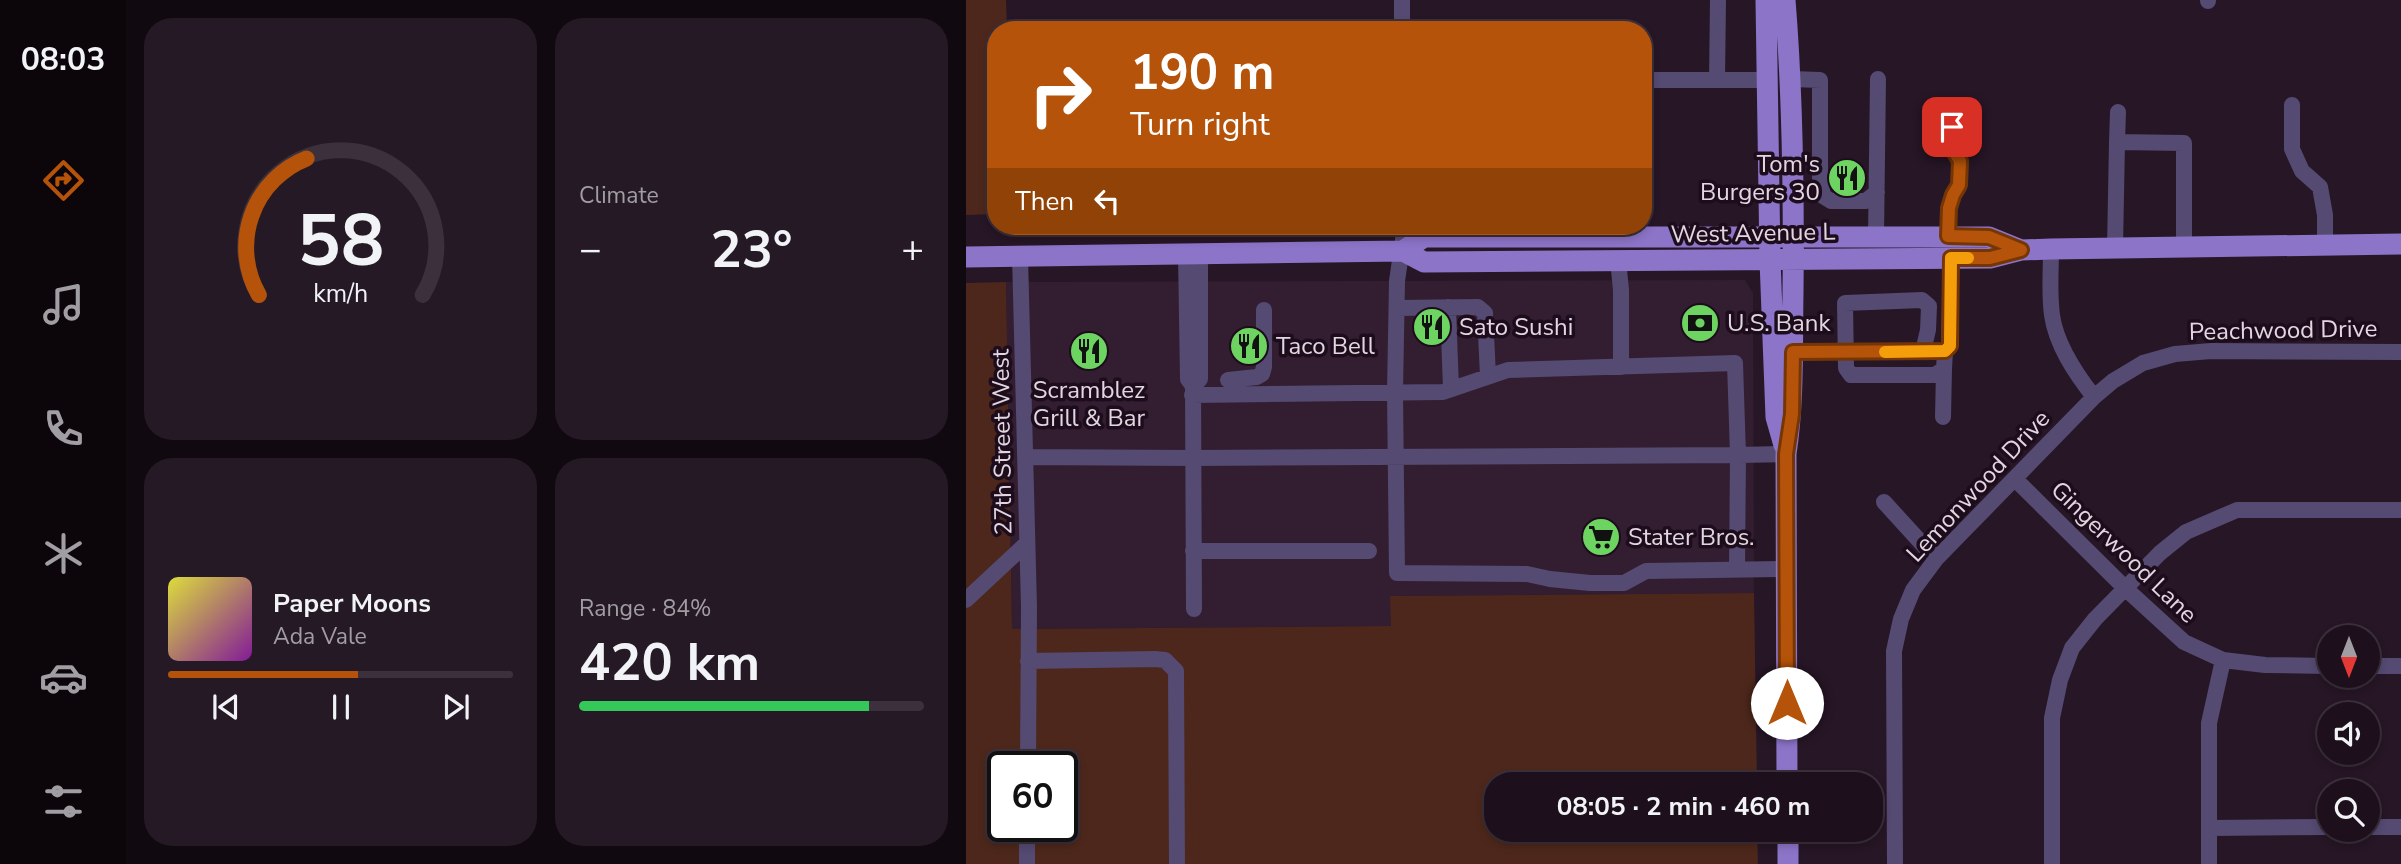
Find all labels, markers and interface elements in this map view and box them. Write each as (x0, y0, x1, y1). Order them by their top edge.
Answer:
text: 08:03 (21, 38, 105, 81)
text: 190 m (1130, 39, 1274, 106)
icon: right (1015, 49, 1106, 140)
pin (1922, 97, 1982, 157)
text: Turn right (1130, 103, 1270, 146)
icon: arrive (1933, 108, 1971, 146)
place label: Tom's Burgers 30 (1700, 148, 1820, 208)
icon: directions (39, 156, 88, 205)
restaurant icon: Tom's Burgers 30 (1826, 157, 1868, 199)
text: Climate (579, 180, 659, 211)
icon: left (1088, 182, 1126, 220)
text: Then (1015, 184, 1074, 219)
text: 58 (297, 191, 384, 291)
text: 23° (710, 214, 793, 285)
street label: West Avenue L (1670, 216, 1836, 250)
text: − (579, 224, 602, 275)
text: + (901, 224, 924, 275)
text: km/h (313, 277, 368, 311)
icon: music (39, 280, 88, 329)
bank icon: U.S. Bank (1679, 302, 1721, 344)
restaurant icon: Sato Sushi (1411, 306, 1453, 348)
place label: U.S. Bank (1727, 307, 1831, 339)
place label: Sato Sushi (1459, 311, 1573, 343)
street label: Peachwood Drive (2188, 312, 2378, 348)
restaurant icon: Taco Bell (1228, 325, 1270, 367)
restaurant icon: Scramblez Grill & Bar (1068, 330, 1110, 372)
place label: Taco Bell (1276, 330, 1375, 362)
street label: 27th Street West (984, 348, 1020, 535)
place label: Scramblez Grill & Bar (1033, 374, 1146, 434)
street label: Lemonwood Drive (1899, 403, 2057, 569)
icon: phone (39, 404, 88, 453)
street label: Gingerwood Lane (2044, 474, 2204, 630)
supermarket icon: Stater Bros. (1580, 516, 1622, 558)
place label: Stater Bros. (1628, 521, 1755, 553)
icon: climate (39, 529, 88, 578)
text: Paper Moons (273, 586, 431, 621)
text: Range · 84% (579, 593, 711, 624)
text: Ada Vale (273, 621, 367, 652)
north arrow (2317, 625, 2380, 688)
map controls (2317, 625, 2380, 842)
text: 420 km (579, 627, 760, 698)
icon: car (39, 653, 88, 702)
position arrow (1750, 666, 1824, 740)
icon: previous (207, 688, 245, 726)
icon: pause (322, 688, 360, 726)
icon: next (437, 688, 475, 726)
button: sound (2317, 702, 2380, 765)
speed limit sign: 60 (987, 751, 1078, 842)
icon: filters (39, 777, 88, 826)
button: search (2317, 779, 2380, 842)
text: 08:05 · 2 min · 460 m (1557, 789, 1810, 824)

